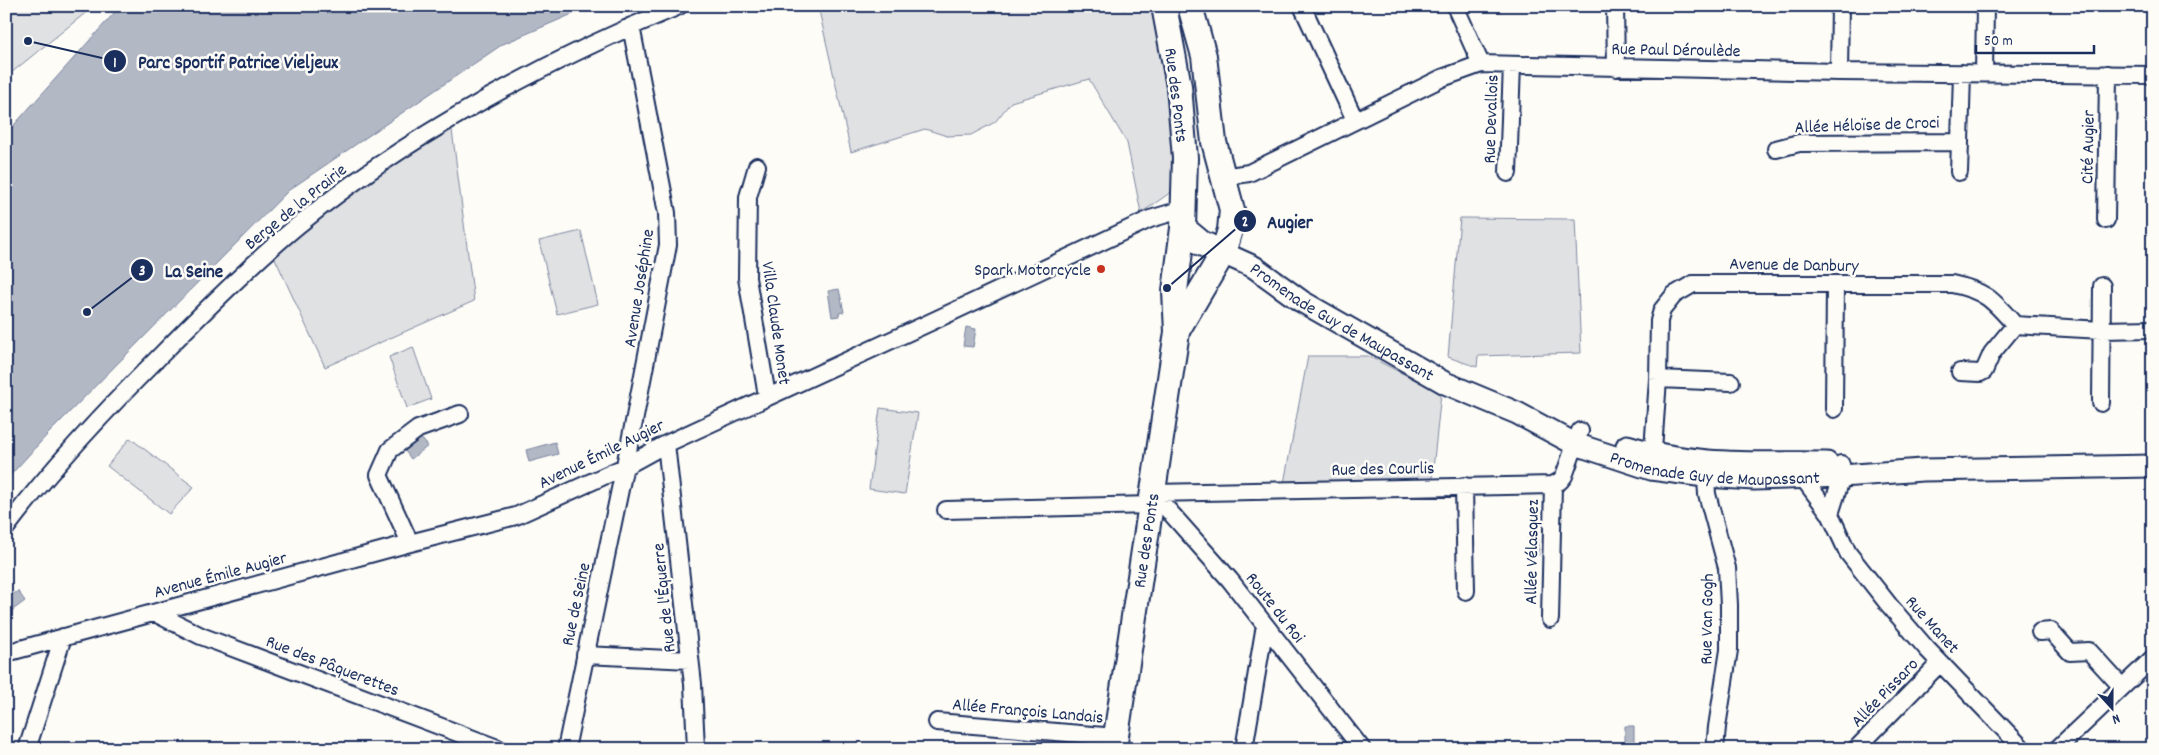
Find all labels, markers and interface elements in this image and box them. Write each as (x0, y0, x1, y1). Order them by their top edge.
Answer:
scale bar (1976, 22, 2094, 54)
text: 50 m (1984, 31, 2013, 53)
street label: Rue Paul Déroulède (1611, 38, 1741, 65)
callout: Parc Sportif Patrice Vieljeux (103, 44, 348, 78)
street label: Rue des Ponts (1156, 46, 1193, 144)
text: Parc Sportif Patrice Vieljeux (138, 51, 339, 78)
text: 1 (113, 53, 117, 75)
street label: Rue Devallois (1478, 74, 1507, 164)
street label: Cité Augier (2076, 109, 2103, 184)
street label: Allée Héloïse de Croci (1794, 111, 1940, 142)
street label: Berge de la Prairie (240, 159, 353, 257)
callout: Augier (1233, 204, 1323, 238)
text: Augier (1267, 211, 1314, 238)
text: 2 (1242, 212, 1248, 234)
street label: Avenue Joséphine (619, 227, 662, 349)
callout: La Seine (130, 253, 233, 287)
street label: Avenue de Danbury (1729, 253, 1860, 280)
street label: Promenade Guy de Maupassant (1244, 258, 1438, 389)
place label: Spark Motorcycle (974, 259, 1091, 284)
text: La Seine (165, 260, 223, 287)
street label: Villa Claude Monet (753, 260, 796, 387)
text: 3 (139, 261, 146, 283)
marker: Spark Motorcycle (1095, 263, 1107, 275)
street label: Avenue Émile Augier (535, 414, 669, 496)
street label: Promenade Guy de Maupassant (1606, 446, 1820, 494)
street label: Rue des Courlis (1331, 457, 1435, 484)
street label: Rue des Ponts (1129, 492, 1167, 590)
street label: Allée Vélasquez (1520, 499, 1547, 605)
street label: Rue de l'Équerre (647, 542, 684, 654)
street label: Avenue Émile Augier (151, 547, 290, 606)
street label: Rue de Seine (556, 561, 598, 648)
street label: Route du Roi (1238, 568, 1310, 649)
street label: Rue Van Gogh (1695, 573, 1722, 665)
street label: Rue Manet (1898, 591, 1964, 660)
street label: Rue des Pâquerettes (262, 630, 402, 704)
street label: Allée Pissaro (1846, 653, 1925, 734)
north arrow (2086, 682, 2136, 732)
street label: Allée François Landais (951, 693, 1104, 732)
text: N (2109, 708, 2123, 729)

